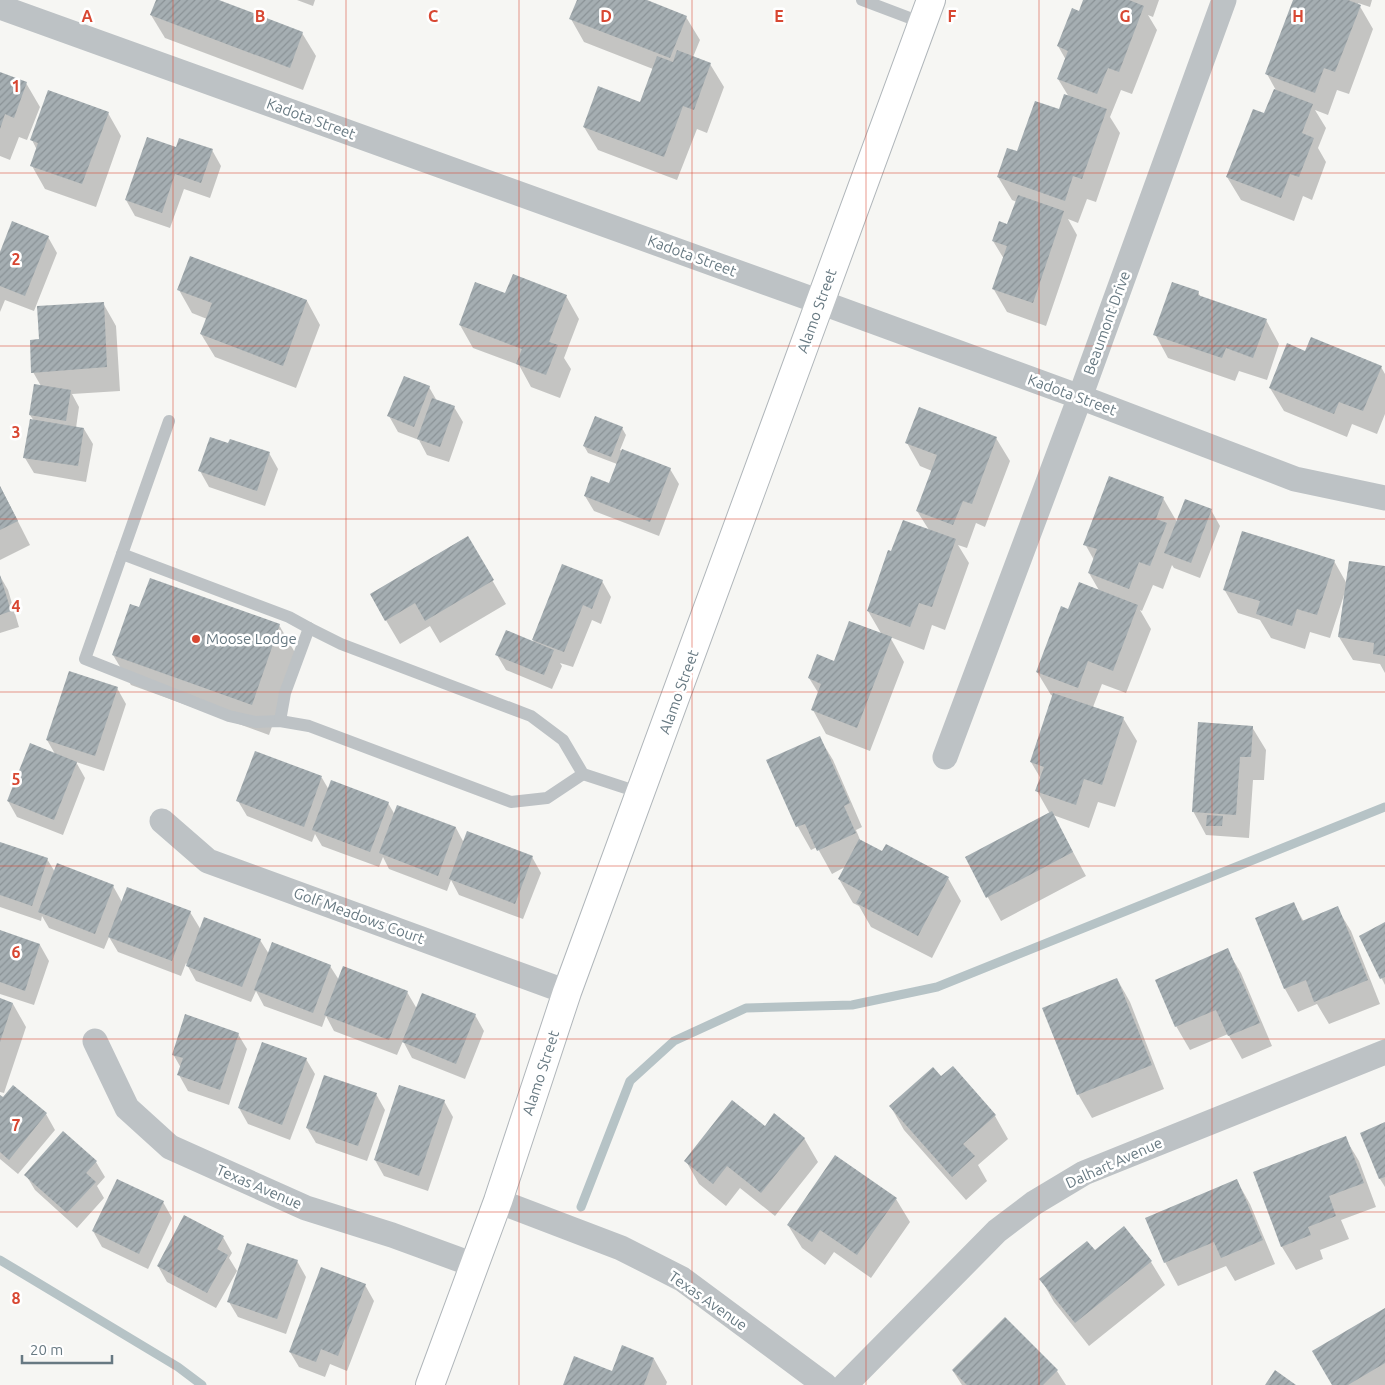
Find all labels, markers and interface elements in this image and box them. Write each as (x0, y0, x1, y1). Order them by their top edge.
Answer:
text: A (81, 7, 93, 25)
text: B (255, 7, 265, 25)
text: C (428, 7, 438, 25)
text: D (600, 7, 612, 25)
text: E (774, 7, 784, 25)
text: F (948, 7, 957, 25)
text: G (1119, 7, 1131, 25)
text: H (1292, 7, 1304, 25)
text: 1 (11, 77, 21, 95)
street label: Kadota Street (264, 95, 358, 143)
street label: Kadota Street (645, 232, 739, 280)
text: 2 (11, 250, 21, 268)
street label: Alamo Street (793, 266, 840, 355)
street label: Beaumont Drive (1080, 269, 1133, 377)
street label: Kadota Street (1025, 371, 1119, 419)
text: 3 (11, 423, 21, 441)
text: 4 (11, 597, 21, 615)
place label: Moose Lodge (206, 630, 297, 647)
marker: Moose Lodge (190, 633, 202, 645)
street label: Alamo Street (655, 647, 702, 736)
text: 5 (11, 770, 21, 788)
street label: Golf Meadows Court (291, 884, 427, 947)
text: 6 (11, 943, 21, 961)
street label: Alamo Street (519, 1028, 562, 1118)
text: 7 (11, 1116, 21, 1134)
street label: Dalhart Avenue (1063, 1134, 1165, 1191)
street label: Texas Avenue (214, 1161, 305, 1212)
street label: Texas Avenue (666, 1267, 751, 1334)
text: 8 (11, 1289, 21, 1307)
scale bar (22, 1332, 112, 1364)
text: 20 m (30, 1341, 63, 1358)

